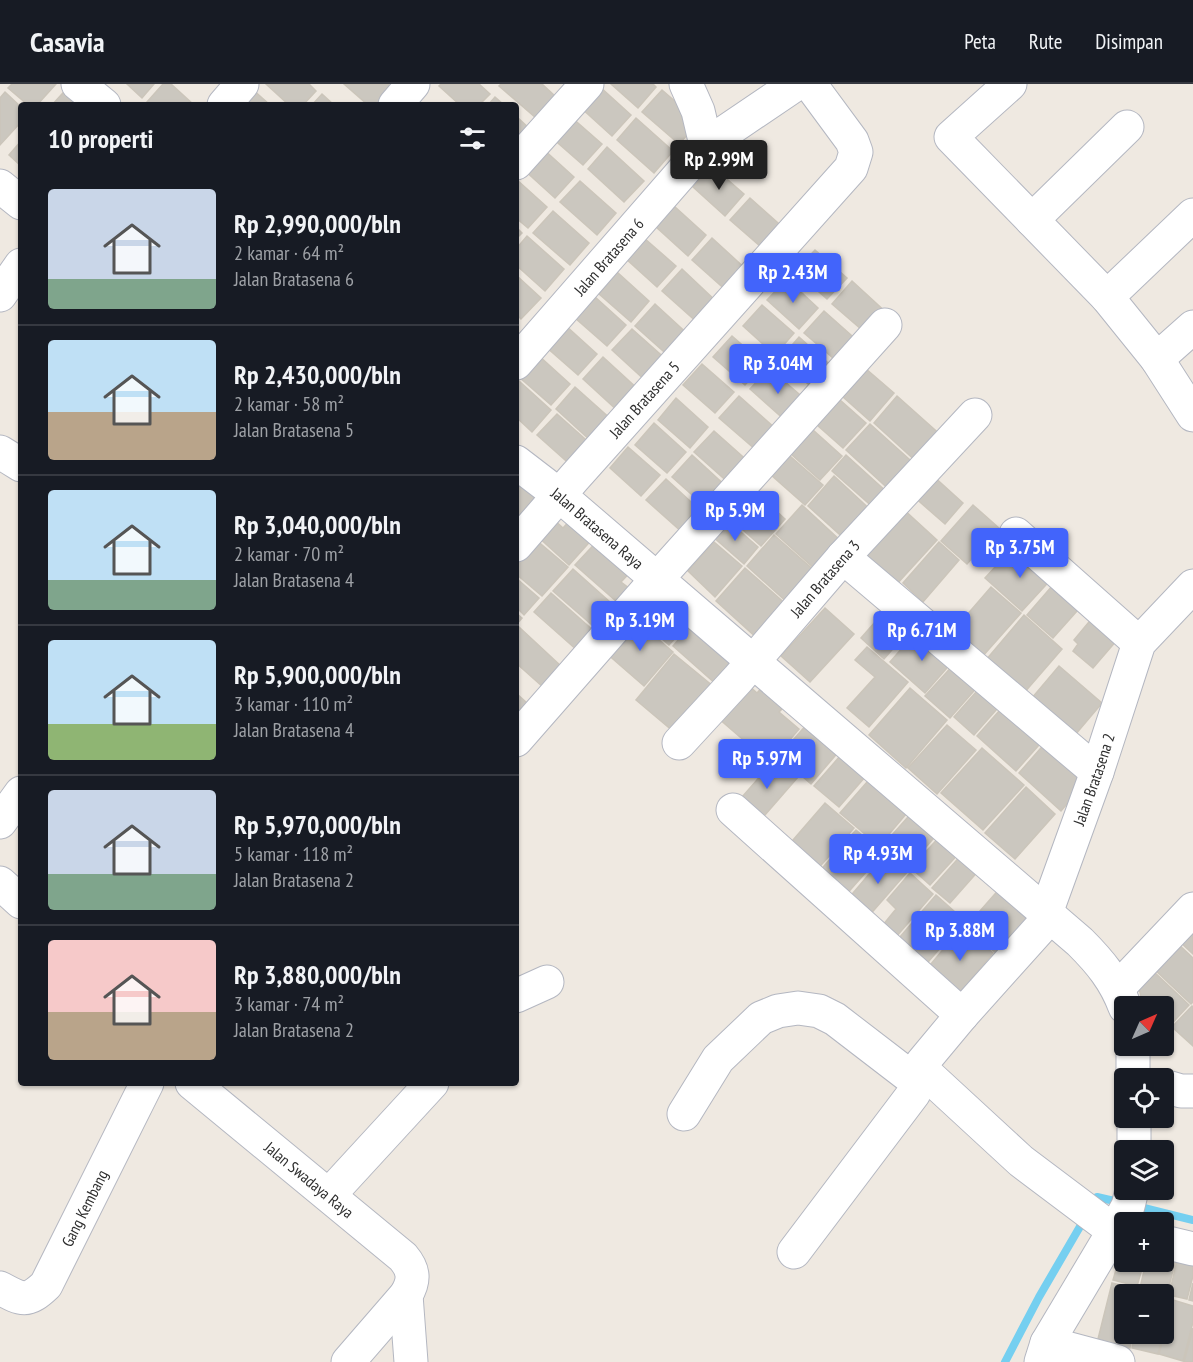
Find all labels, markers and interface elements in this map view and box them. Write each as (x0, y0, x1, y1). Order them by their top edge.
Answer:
text: Casavia (30, 23, 105, 60)
text: Peta (964, 28, 996, 55)
text: Rute (1029, 28, 1062, 55)
text: Disimpan (1095, 28, 1163, 55)
text: 10 properti (48, 122, 153, 155)
icon: filters (456, 122, 489, 155)
pin: Rp 2.99M (657, 140, 781, 191)
text: Rp 2.99M (684, 146, 754, 172)
text: Rp 2,990,000/bln (234, 207, 401, 240)
icon: home (96, 213, 168, 285)
street label: Jalan Bratasena 6 (569, 214, 648, 300)
text: 2 kamar · 64 m² (234, 240, 344, 266)
pin: Rp 2.43M (731, 253, 855, 304)
text: Rp 2.43M (758, 259, 828, 285)
text: Jalan Bratasena 6 (234, 266, 354, 292)
pin: Rp 3.04M (716, 344, 840, 395)
text: Rp 3.04M (743, 350, 813, 376)
street label: Jalan Bratasena 5 (604, 357, 684, 443)
text: Rp 2,430,000/bln (234, 358, 401, 391)
icon: home (96, 364, 168, 436)
text: 2 kamar · 58 m² (234, 391, 344, 417)
text: Jalan Bratasena 5 (234, 417, 354, 443)
street label: Jalan Bratasena Raya (547, 482, 648, 573)
pin: Rp 5.9M (680, 491, 790, 542)
text: Rp 5.9M (705, 497, 765, 523)
text: Rp 3,040,000/bln (234, 508, 401, 541)
icon: home (96, 514, 168, 586)
pin: Rp 3.75M (958, 528, 1082, 579)
text: Rp 3.75M (985, 534, 1055, 560)
street label: Jalan Bratasena 3 (785, 536, 864, 622)
text: 2 kamar · 70 m² (234, 541, 344, 567)
text: Jalan Bratasena 4 (234, 567, 354, 593)
pin: Rp 3.19M (578, 601, 702, 652)
text: Rp 3.19M (605, 607, 675, 633)
pin: Rp 6.71M (860, 611, 984, 662)
text: Rp 6.71M (887, 617, 957, 643)
text: Rp 5,900,000/bln (234, 658, 401, 691)
icon: home (96, 664, 168, 736)
text: 3 kamar · 110 m² (234, 691, 353, 717)
text: Jalan Bratasena 4 (234, 717, 354, 743)
street label: Jalan Bratasena 2 (1068, 731, 1119, 829)
pin: Rp 5.97M (705, 739, 829, 790)
text: Rp 5.97M (732, 745, 802, 771)
text: Rp 5,970,000/bln (234, 808, 401, 841)
icon: home (96, 814, 168, 886)
pin: Rp 4.93M (816, 834, 940, 885)
text: Rp 4.93M (843, 840, 913, 866)
text: 5 kamar · 118 m² (234, 841, 353, 867)
text: Jalan Bratasena 2 (234, 867, 354, 893)
pin: Rp 3.88M (898, 911, 1022, 962)
text: Rp 3.88M (925, 917, 995, 943)
text: Rp 3,880,000/bln (234, 958, 401, 991)
icon: home (96, 964, 168, 1036)
text: 3 kamar · 74 m² (234, 991, 344, 1017)
north arrow (1114, 996, 1174, 1056)
map controls (1114, 996, 1174, 1344)
text: Jalan Bratasena 2 (234, 1017, 354, 1043)
button: locate (1114, 1068, 1174, 1128)
street label: Jalan Swadaya Raya (260, 1137, 358, 1222)
button: layers (1114, 1140, 1174, 1200)
street label: Gang Kembang (57, 1166, 112, 1250)
button: + (1114, 1212, 1174, 1272)
button: − (1114, 1284, 1174, 1344)

